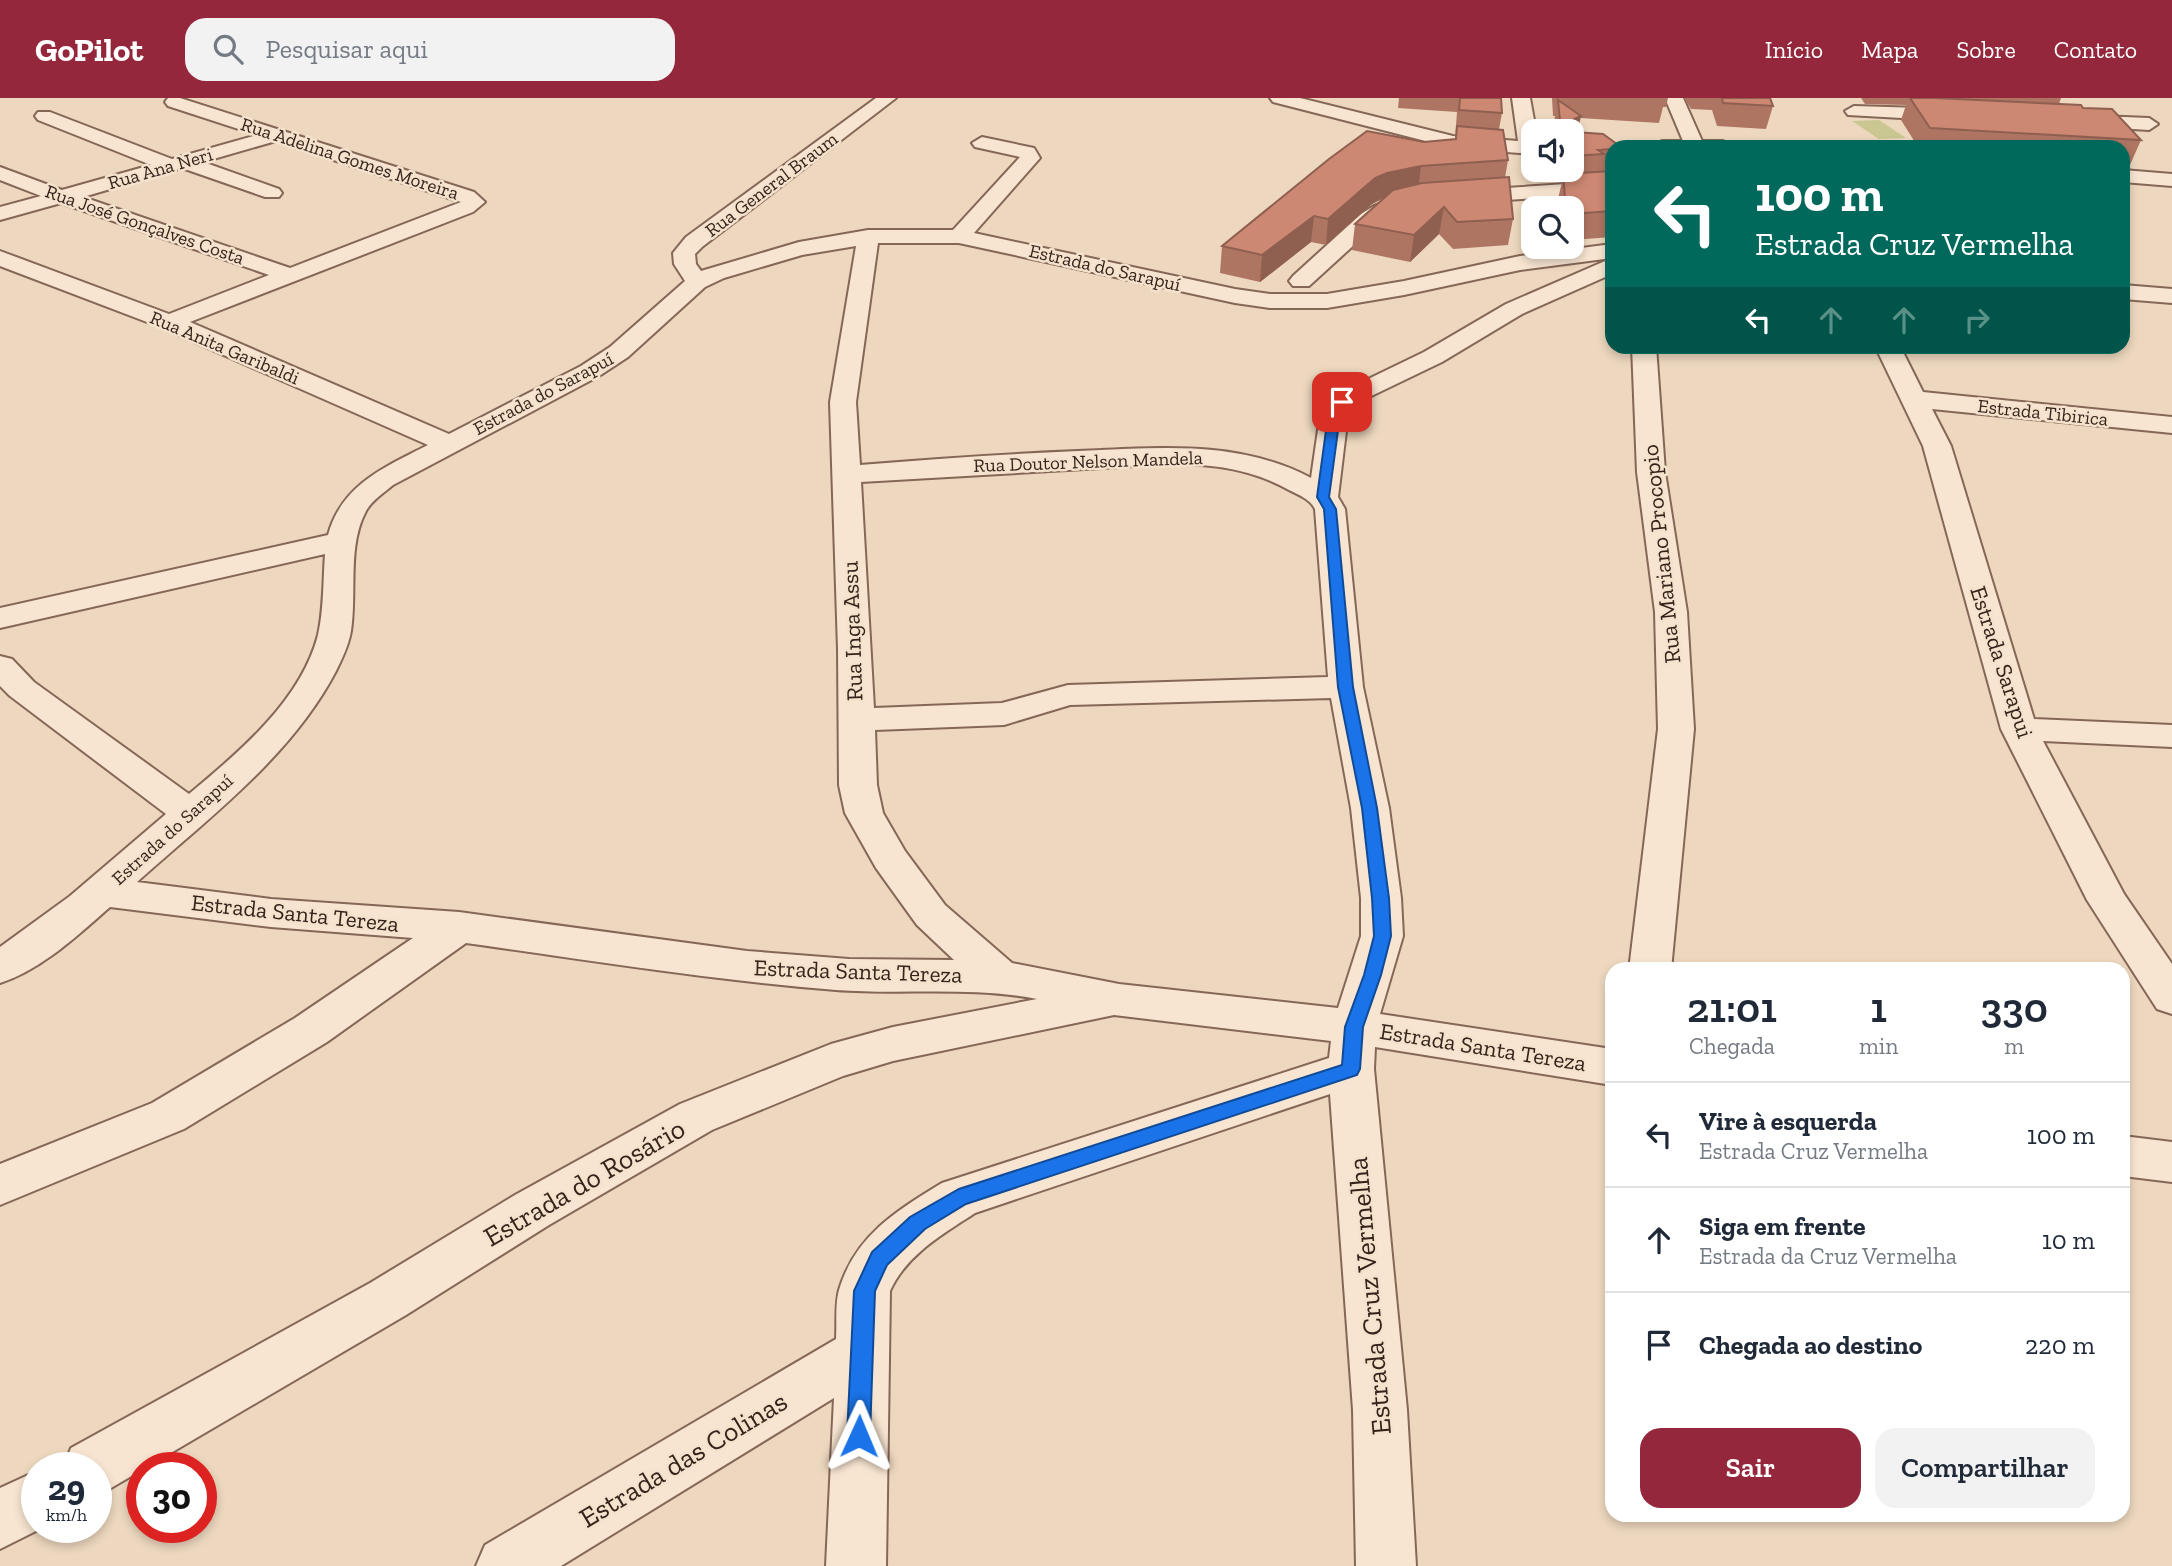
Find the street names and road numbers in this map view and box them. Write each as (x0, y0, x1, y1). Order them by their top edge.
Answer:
street label: Rua Adelina Gomes Moreira (238, 112, 462, 205)
street label: Rua General Braum (701, 127, 843, 242)
street label: Rua Ana Neri (105, 143, 215, 194)
street label: Rua José Gonçalves Costa (42, 180, 247, 269)
street label: Estrada do Sarapuí (1027, 239, 1183, 296)
street label: Rua Anita Garibaldi (147, 306, 303, 389)
street label: Estrada do Sarapuí (469, 347, 617, 440)
street label: Estrada Tibirica (1977, 394, 2109, 431)
street label: Rua Mariano Procopio (1636, 443, 1686, 665)
street label: Rua Doutor Nelson Mandela (973, 446, 1203, 477)
street label: Rua Inga Assu (836, 560, 868, 702)
street label: Estrada Sarapui (1964, 583, 2040, 741)
street label: Estrada do Sarapuí (107, 769, 238, 890)
street label: Estrada Santa Tereza (190, 888, 400, 938)
street label: Estrada Santa Tereza (753, 953, 963, 989)
street label: Estrada Santa Tereza (1378, 1017, 1588, 1077)
street label: Estrada do Rosário (478, 1111, 691, 1253)
street label: Estrada Cruz Vermelha (1341, 1155, 1398, 1436)
street label: Estrada das Colinas (573, 1384, 793, 1535)

